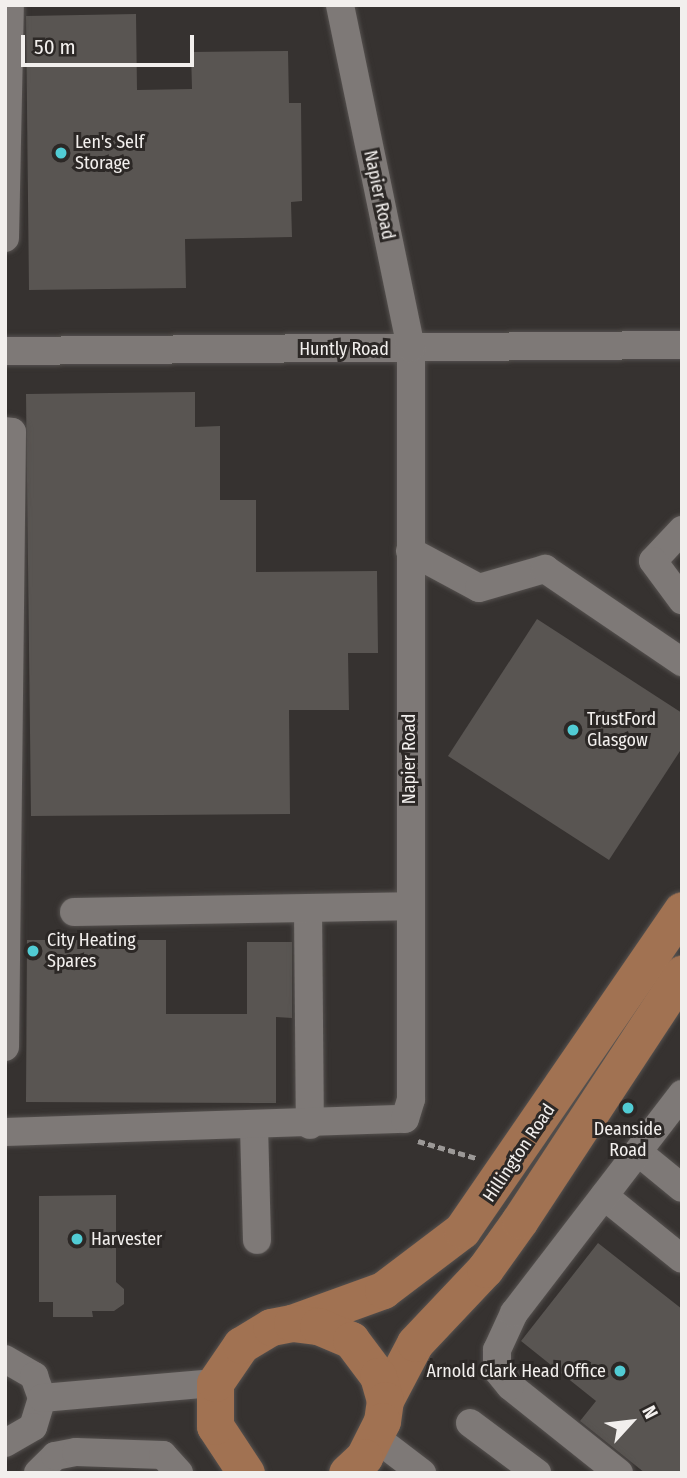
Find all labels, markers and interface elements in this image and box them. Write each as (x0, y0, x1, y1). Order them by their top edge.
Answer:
scale bar (24, 21, 198, 65)
text: 50 m (34, 34, 76, 60)
place label: Len's Self Storage (75, 132, 144, 174)
marker: Len's Self Storage (53, 145, 69, 161)
street label: Napier Road (359, 148, 399, 242)
street label: Huntly Road (299, 338, 389, 360)
place label: TrustFord Glasgow (587, 709, 656, 752)
street label: Napier Road (398, 714, 420, 804)
marker: TrustFord Glasgow (565, 722, 581, 738)
place label: City Heating Spares (47, 930, 136, 972)
marker: City Heating Spares (25, 943, 41, 959)
street label: Hillington Road (478, 1100, 560, 1206)
marker: Deanside Road (620, 1100, 636, 1116)
place label: Deanside Road (594, 1119, 662, 1162)
place label: Harvester (91, 1228, 162, 1250)
marker: Harvester (69, 1231, 85, 1247)
place label: Arnold Clark Head Office (427, 1360, 606, 1382)
marker: Arnold Clark Head Office (612, 1363, 628, 1379)
north arrow (596, 1387, 666, 1457)
text: N (637, 1402, 663, 1423)

